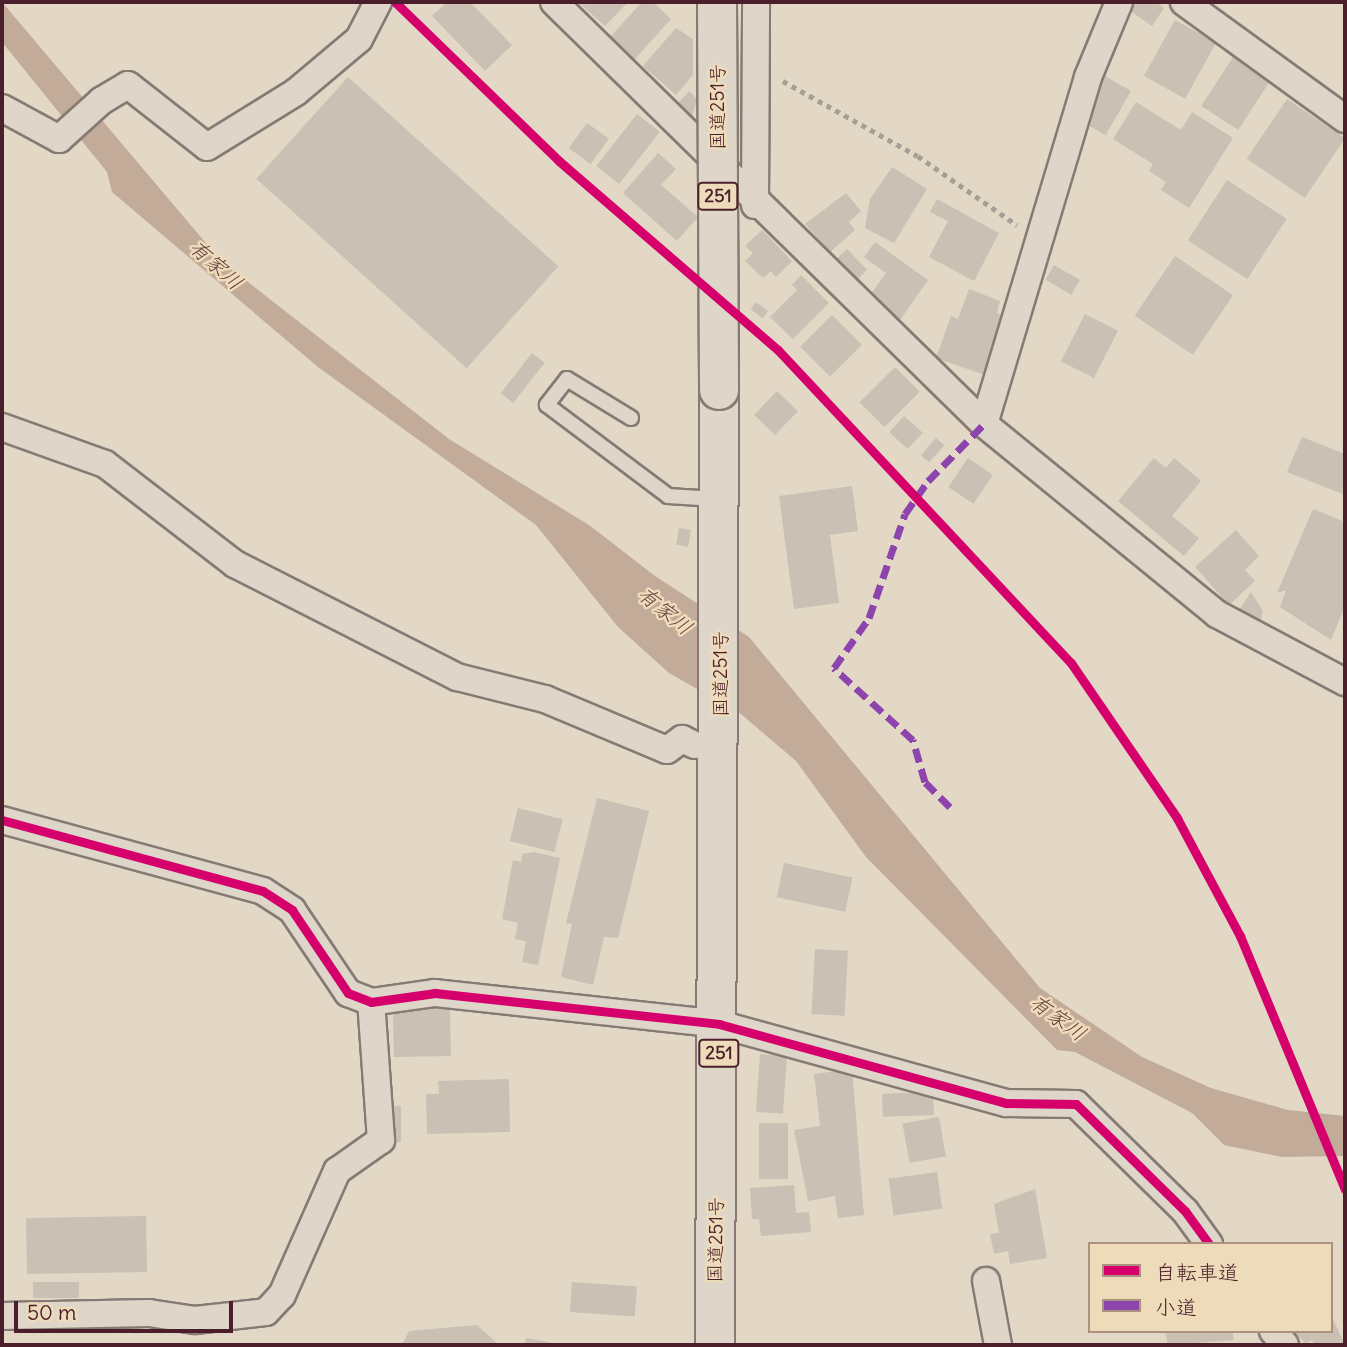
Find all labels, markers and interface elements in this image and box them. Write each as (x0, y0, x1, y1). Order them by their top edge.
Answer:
street label: 国道251号 (707, 64, 729, 150)
road number: 251 (697, 182, 739, 210)
water label: 有家川 (184, 235, 248, 295)
water label: 有家川 (633, 581, 697, 641)
street label: 国道251号 (710, 631, 732, 717)
water label: 有家川 (1025, 989, 1091, 1047)
road number: 251 (698, 1038, 740, 1068)
street label: 国道251号 (704, 1197, 728, 1283)
legend (1088, 1242, 1333, 1333)
text: 自転車道 (1155, 1259, 1239, 1286)
scale bar (18, 1288, 236, 1332)
text: 小道 (1155, 1294, 1197, 1321)
text: 50 m (27, 1299, 76, 1326)

